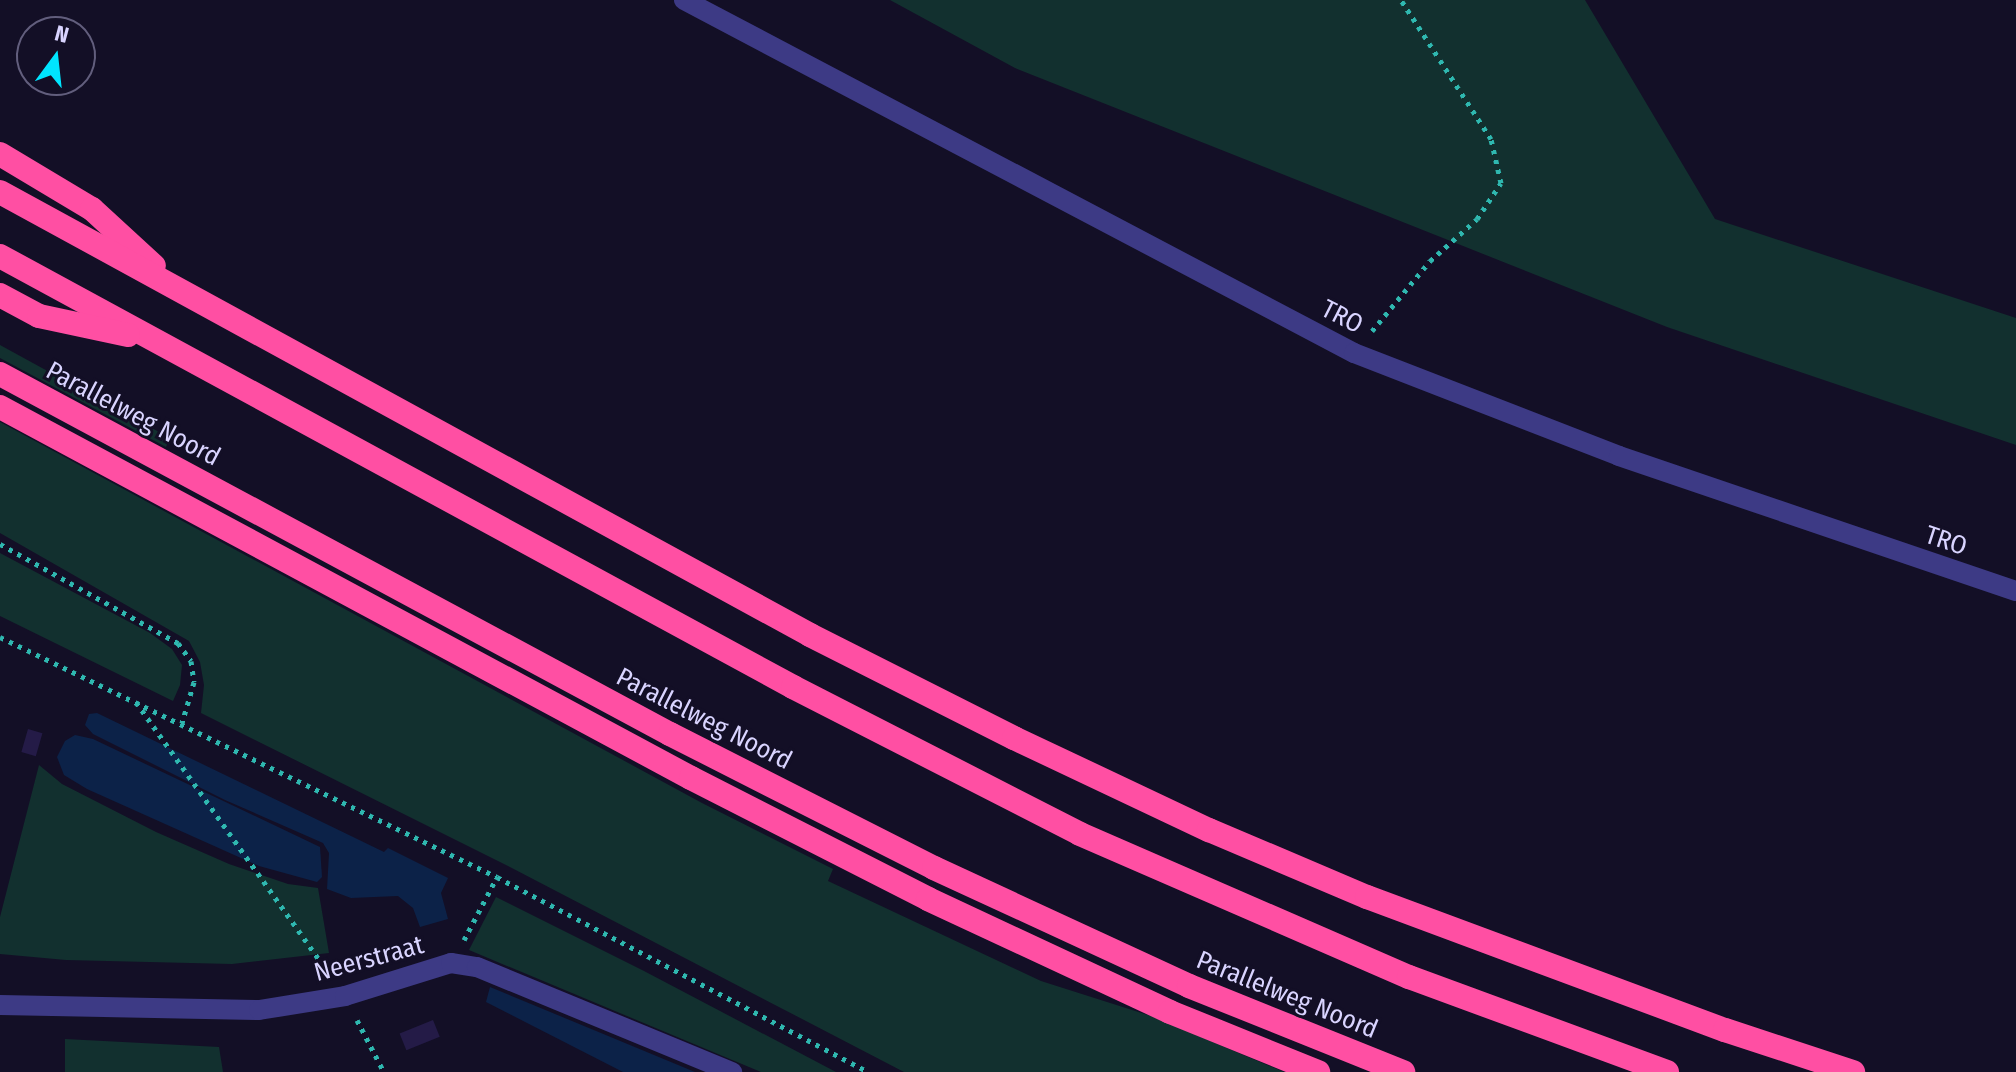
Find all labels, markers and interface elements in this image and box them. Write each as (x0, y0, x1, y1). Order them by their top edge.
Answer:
north arrow (16, 16, 96, 96)
text: N (52, 20, 72, 49)
street label: TRO (1316, 293, 1368, 341)
street label: Parallelweg Noord (41, 355, 225, 473)
street label: TRO (1921, 520, 1971, 562)
street label: Parallelweg Noord (611, 661, 797, 777)
street label: Neerstraat (311, 929, 427, 989)
street label: Parallelweg Noord (1192, 944, 1382, 1046)

